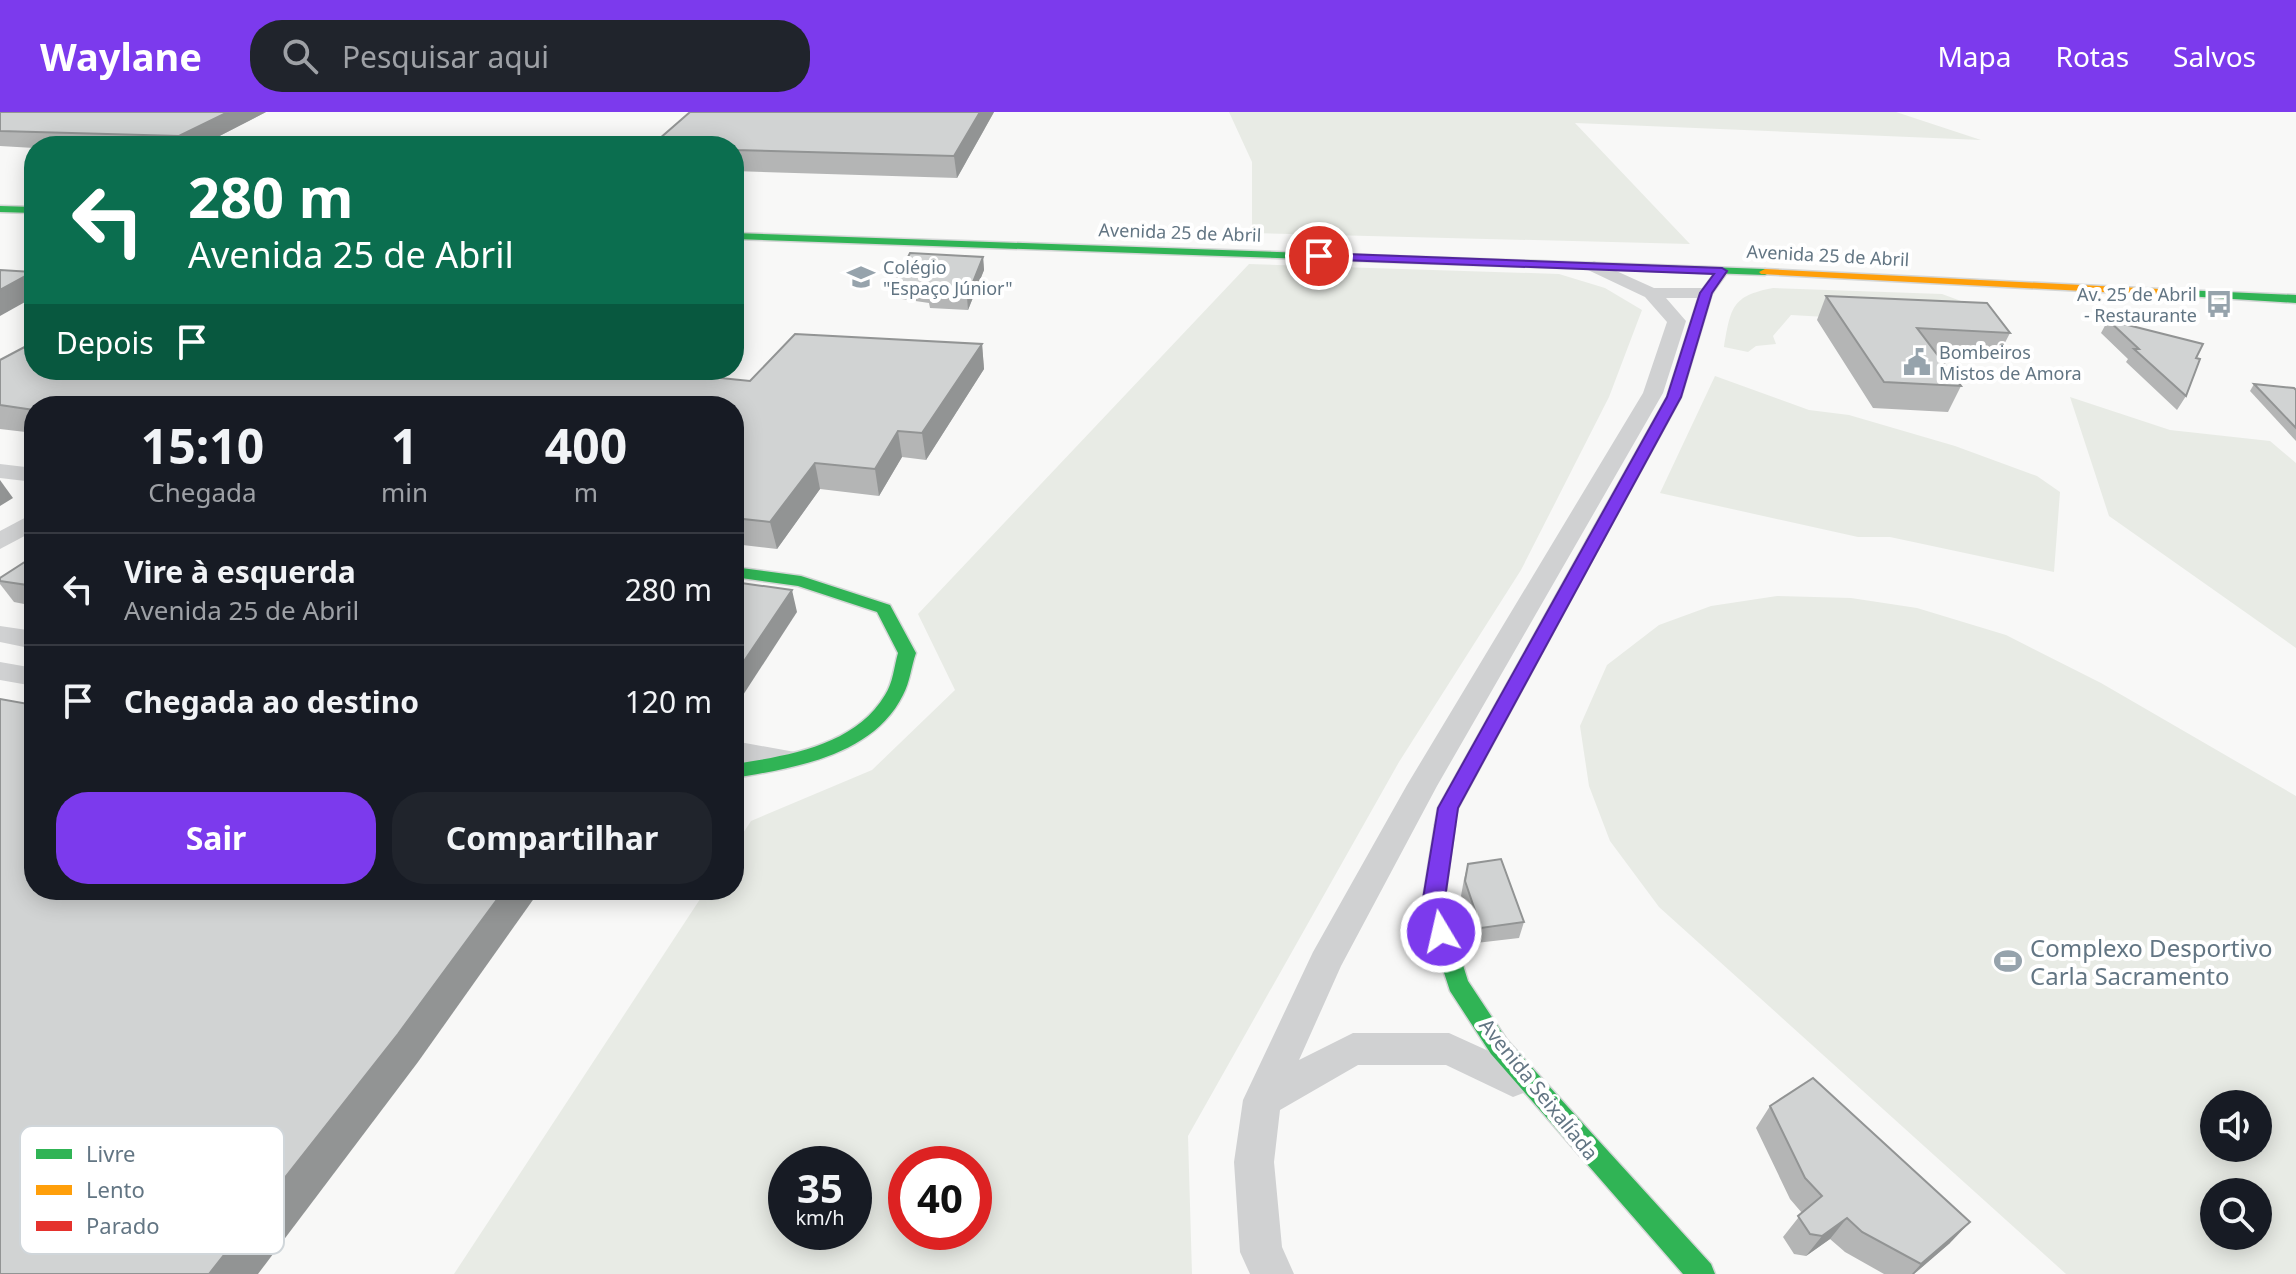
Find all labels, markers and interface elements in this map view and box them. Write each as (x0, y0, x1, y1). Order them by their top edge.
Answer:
search box (250, 20, 810, 92)
text: Waylane (40, 30, 202, 82)
icon: search (278, 34, 322, 78)
text: Pesquisar aqui (342, 36, 549, 77)
text: Mapa (1937, 37, 2012, 75)
text: Rotas (2056, 37, 2129, 75)
text: Salvos (2173, 37, 2256, 75)
text: 280 m (188, 158, 353, 234)
icon: left (56, 168, 160, 272)
street label: Avenida 25 de Abril (1098, 217, 1262, 247)
pin (1285, 222, 1353, 290)
text: Avenida 25 de Abril (188, 230, 514, 279)
icon: arrive (1297, 234, 1341, 278)
street label: Avenida 25 de Abril (1746, 239, 1910, 271)
place label: Colégio "Espaço Júnior" (883, 255, 1013, 300)
school or university icon: Colégio "Espaço Júnior" (846, 262, 876, 292)
place label: Av. 25 de Abril - Restaurante (2077, 282, 2197, 327)
bus stop icon: Av. 25 de Abril - Restaurante (2204, 289, 2234, 319)
icon: arrive (170, 320, 214, 364)
text: Depois (56, 322, 154, 363)
place label: Bombeiros Mistos de Amora (1939, 340, 2082, 385)
public building icon: Bombeiros Mistos de Amora (1902, 347, 1932, 377)
text: 15:10 (141, 413, 264, 478)
text: 1 (391, 413, 418, 478)
text: 400 (545, 413, 627, 478)
text: Chegada (148, 474, 257, 510)
text: min (381, 474, 428, 510)
text: m (574, 474, 598, 510)
text: Vire à esquerda (124, 551, 356, 592)
icon: left (56, 567, 100, 611)
text: 280 m (625, 569, 712, 610)
text: Avenida 25 de Abril (124, 592, 359, 628)
icon: arrive (56, 679, 100, 723)
text: Chegada ao destino (124, 681, 419, 722)
text: 120 m (625, 681, 712, 722)
button: Sair (56, 792, 376, 884)
button: Compartilhar (392, 792, 712, 884)
position arrow (1399, 890, 1483, 974)
place label: Complexo Desportivo Carla Sacramento (2030, 931, 2272, 992)
sports icon: Complexo Desportivo Carla Sacramento (1993, 946, 2023, 976)
street label: Avenida Seixalíada (1474, 1013, 1604, 1165)
map controls (2200, 1090, 2272, 1250)
button: sound (2200, 1090, 2272, 1162)
legend (20, 1126, 284, 1254)
text: Livre (86, 1138, 135, 1168)
speed limit sign: 40 (888, 1146, 992, 1250)
text: 35 (797, 1160, 843, 1215)
text: Lento (86, 1174, 145, 1204)
button: search (2200, 1178, 2272, 1250)
text: km/h (795, 1204, 845, 1231)
text: Parado (86, 1210, 159, 1240)

